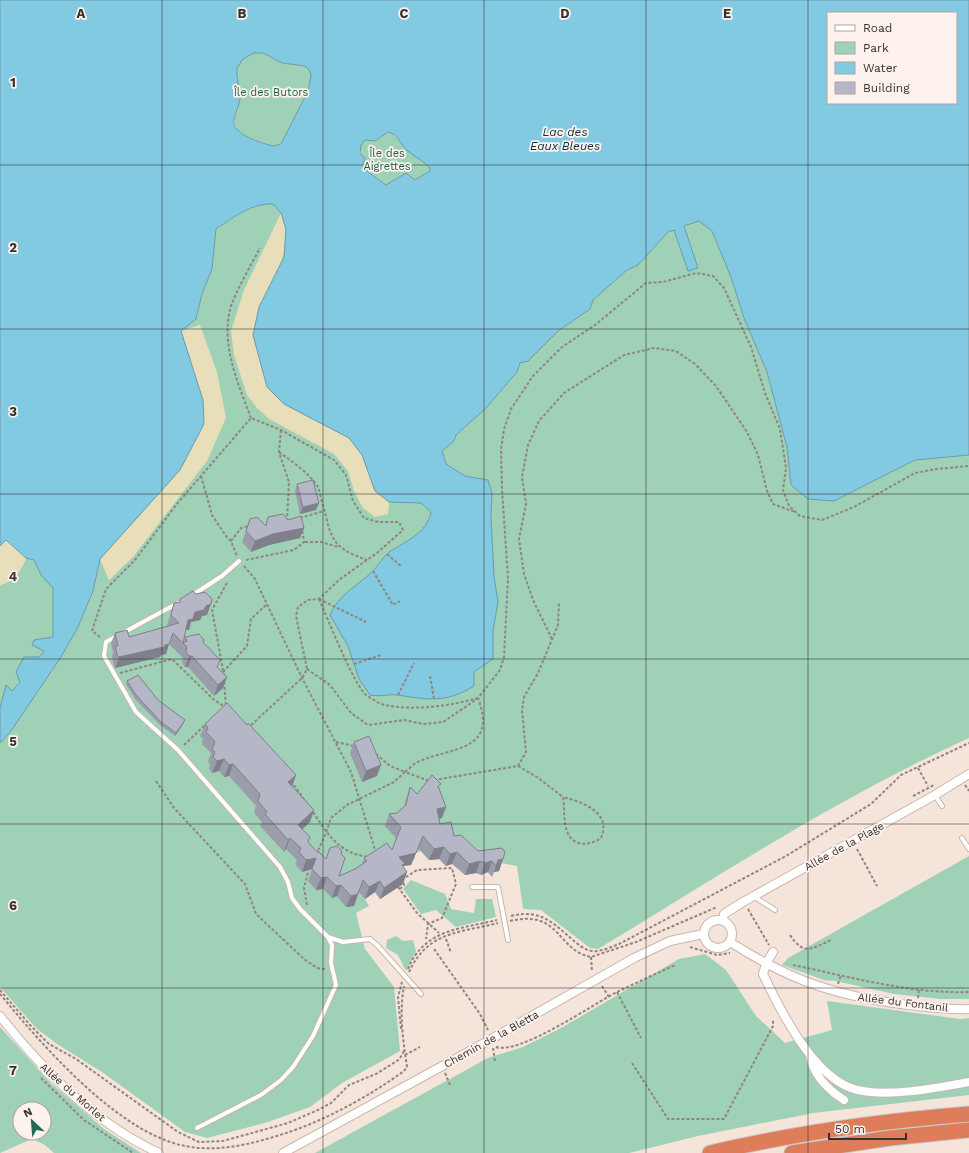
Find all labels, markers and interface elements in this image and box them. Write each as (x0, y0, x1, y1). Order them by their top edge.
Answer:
text: A (77, 6, 86, 21)
text: B (238, 6, 247, 21)
text: C (400, 6, 409, 21)
text: D (560, 6, 570, 21)
text: E (723, 6, 731, 21)
legend (827, 12, 957, 104)
text: Road (863, 21, 892, 35)
text: Park (863, 41, 889, 55)
text: Water (863, 61, 898, 75)
text: 1 (10, 75, 16, 90)
text: Building (863, 81, 910, 95)
park label: Île des Butors (233, 85, 309, 99)
water label: Lac des Eaux Bleues (530, 125, 600, 153)
park label: Île des Aigrettes (363, 146, 411, 173)
text: 2 (9, 240, 17, 255)
text: 3 (9, 404, 17, 419)
text: 4 (9, 569, 18, 584)
text: 5 (9, 734, 17, 749)
street label: Allée de la Plage (802, 819, 886, 874)
text: 6 (9, 898, 17, 913)
street label: Allée du Fontanil (857, 990, 950, 1015)
street label: Chemin de la Bletta (442, 1008, 541, 1071)
street label: Allée du Morlet (37, 1060, 108, 1125)
text: 7 (9, 1063, 17, 1078)
north arrow (12, 1101, 52, 1141)
text: N (21, 1105, 34, 1120)
scale bar (829, 1115, 906, 1141)
text: 50 m (835, 1122, 865, 1136)

